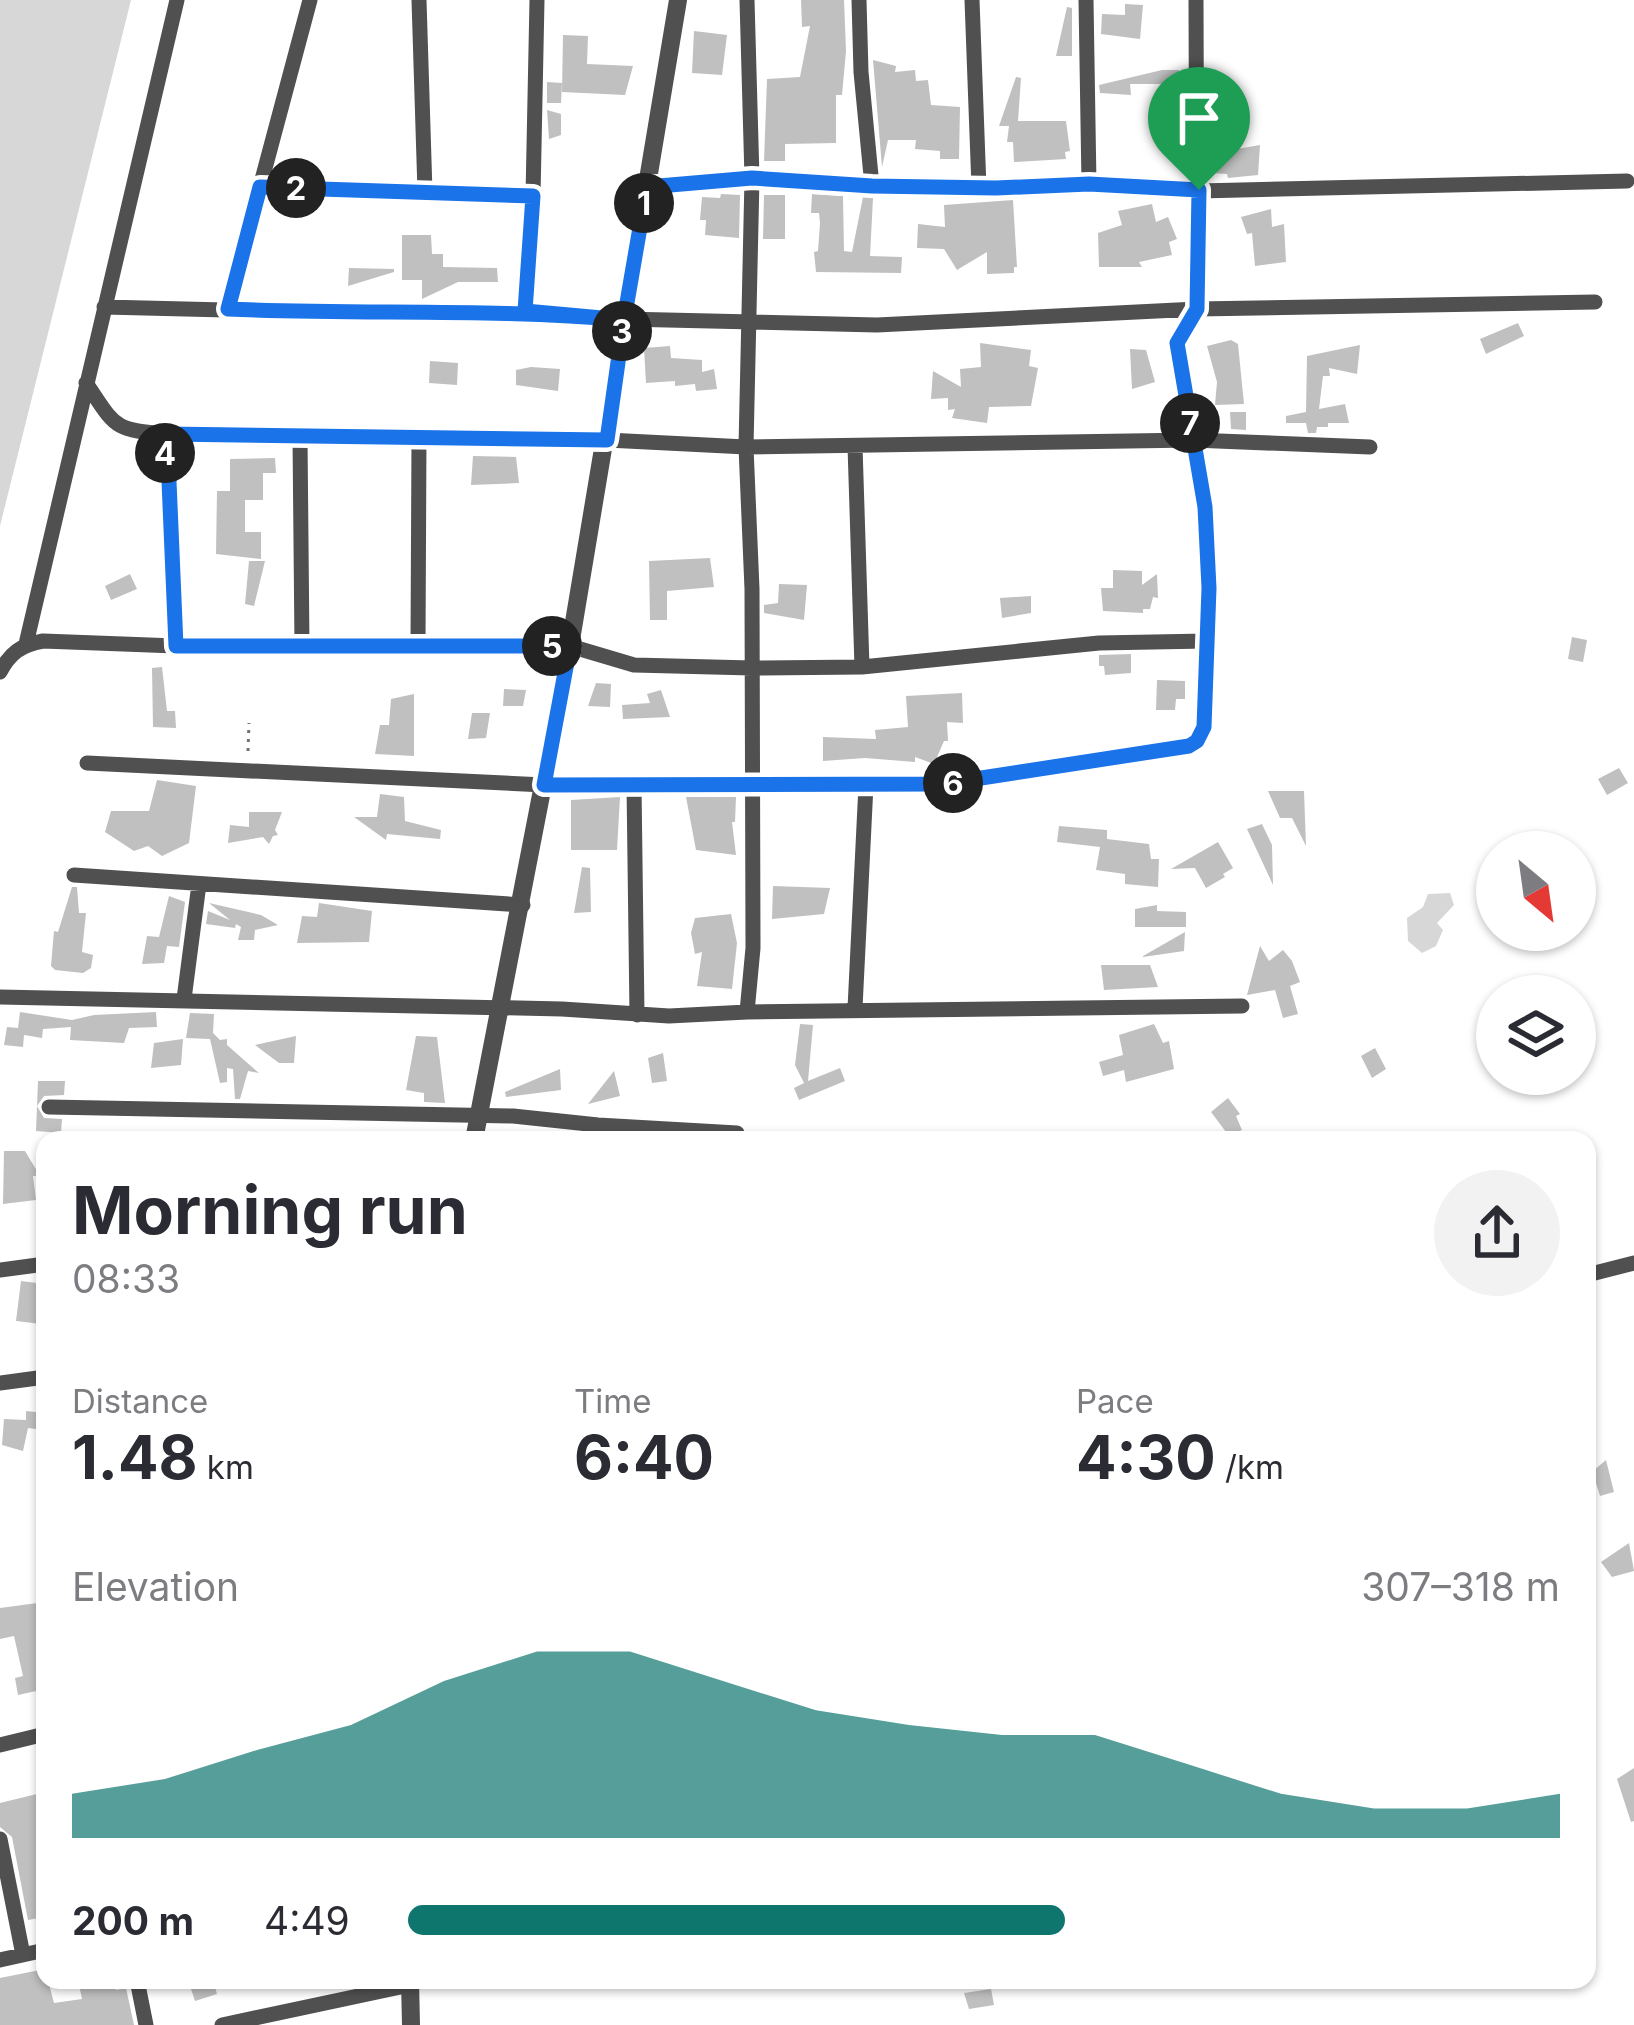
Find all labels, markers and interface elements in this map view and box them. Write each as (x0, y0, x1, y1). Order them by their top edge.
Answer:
pin (1148, 67, 1250, 190)
icon: arrive (1166, 85, 1232, 151)
pin: 2 (266, 158, 326, 218)
text: 2 (286, 168, 306, 208)
pin: 1 (614, 173, 674, 233)
text: 1 (637, 183, 651, 223)
pin: 3 (592, 301, 652, 361)
text: 3 (611, 311, 633, 351)
pin: 7 (1160, 393, 1220, 453)
text: 7 (1180, 403, 1200, 443)
pin: 4 (135, 423, 195, 483)
text: 4 (154, 433, 176, 473)
pin: 5 (522, 616, 582, 676)
text: 5 (541, 626, 563, 666)
pin: 6 (923, 753, 983, 813)
text: 6 (942, 763, 964, 803)
north arrow (1476, 831, 1596, 951)
map controls (1476, 831, 1596, 1095)
button: layers (1476, 975, 1596, 1095)
text: Morning run (72, 1170, 468, 1250)
button: share (1434, 1170, 1560, 1296)
text: 08:33 (72, 1255, 180, 1302)
text: Distance (72, 1381, 208, 1421)
text: Time (574, 1381, 651, 1421)
text: Pace (1076, 1381, 1154, 1421)
text: 1.48 (72, 1421, 198, 1493)
text: 6:40 (574, 1421, 714, 1493)
text: 4:30 (1076, 1421, 1216, 1493)
text: km (198, 1447, 254, 1487)
text: /km (1216, 1447, 1284, 1487)
text: Elevation (72, 1563, 239, 1610)
text: 307–318 m (1361, 1563, 1560, 1610)
text: 200 m (72, 1897, 194, 1944)
text: 4:49 (264, 1897, 350, 1944)

